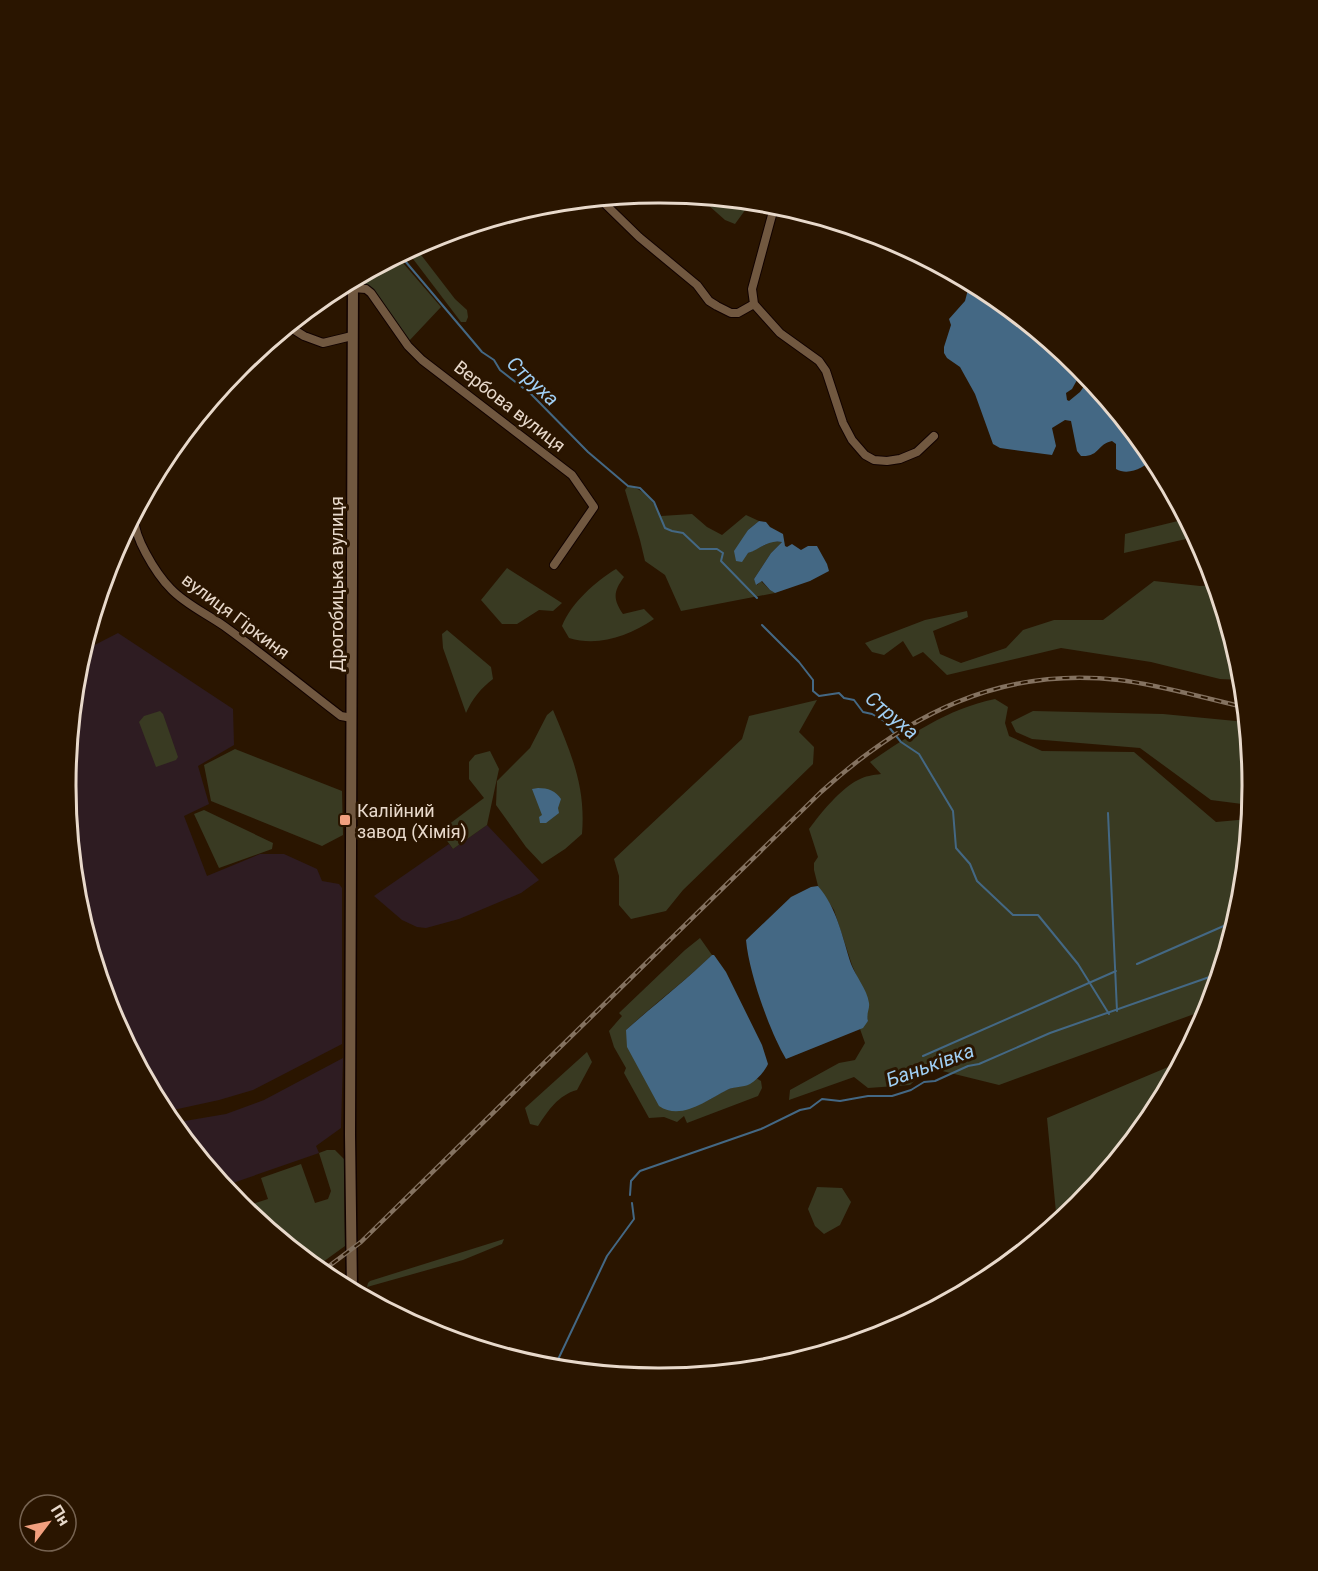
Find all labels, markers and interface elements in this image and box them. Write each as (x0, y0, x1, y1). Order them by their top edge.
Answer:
water label: Струха (502, 351, 564, 411)
street label: Вербова вулиця (450, 356, 570, 456)
street label: Дрогобицька вулиця (326, 496, 347, 672)
street label: вулиця Гіркиня (178, 569, 294, 663)
water label: Струха (860, 686, 924, 744)
place label: Калійний завод (Хімія) (357, 800, 467, 843)
marker: Калійний завод (Хімія) (338, 813, 352, 827)
water label: Баньківка (883, 1038, 977, 1092)
north arrow (18, 1493, 78, 1553)
text: Пн (47, 1502, 74, 1529)

